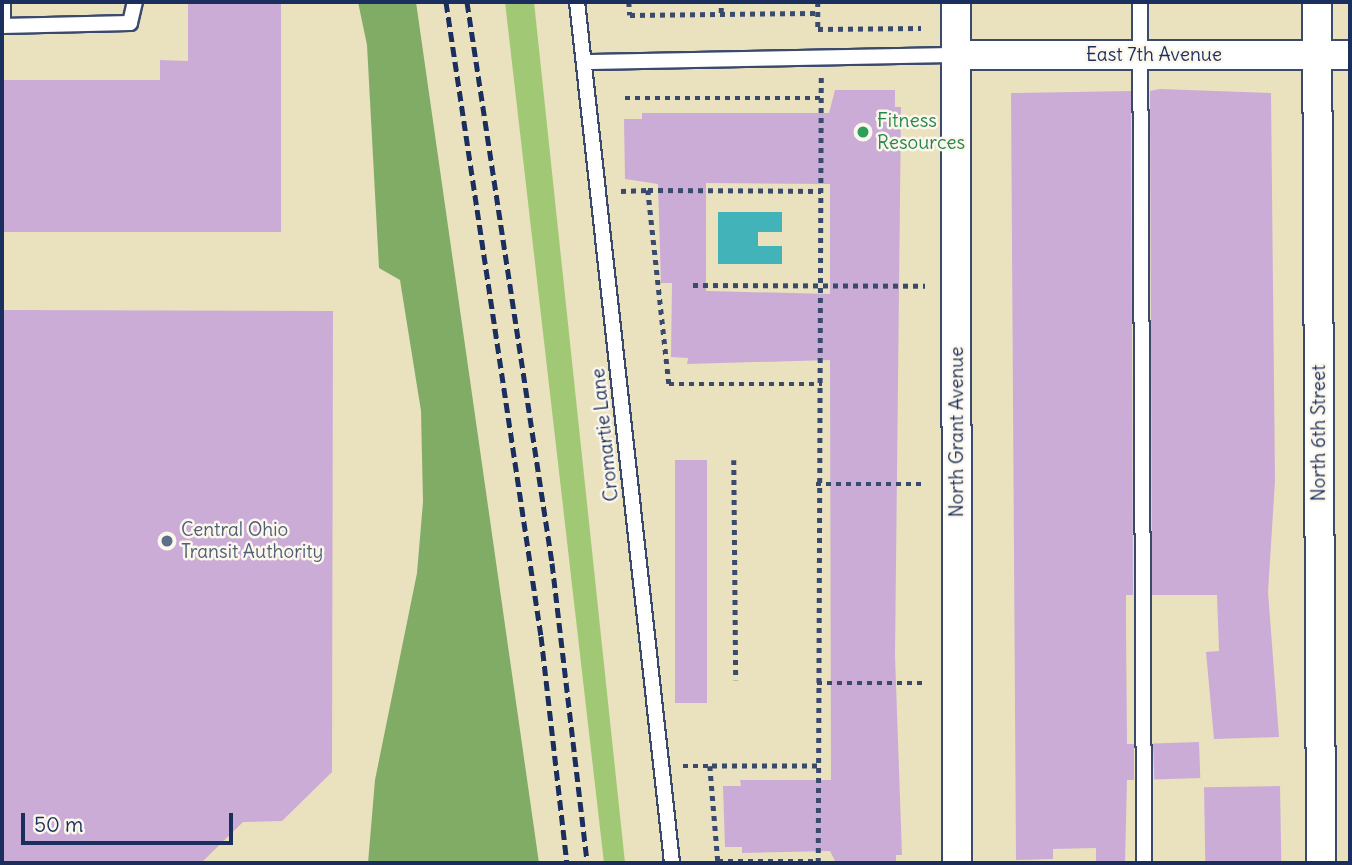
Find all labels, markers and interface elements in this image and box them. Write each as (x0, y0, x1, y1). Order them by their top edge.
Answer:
street label: East 7th Avenue (1086, 44, 1222, 66)
place label: Fitness Resources (877, 110, 965, 154)
marker: Fitness Resources (855, 124, 871, 140)
street label: North Grant Avenue (946, 347, 968, 517)
street label: North 6th Street (1308, 365, 1330, 501)
street label: Cromartie Lane (587, 367, 623, 503)
place label: Central Ohio Transit Authority (181, 519, 323, 563)
marker: Central Ohio Transit Authority (159, 533, 175, 549)
scale bar (24, 798, 236, 842)
text: 50 m (34, 811, 83, 838)

